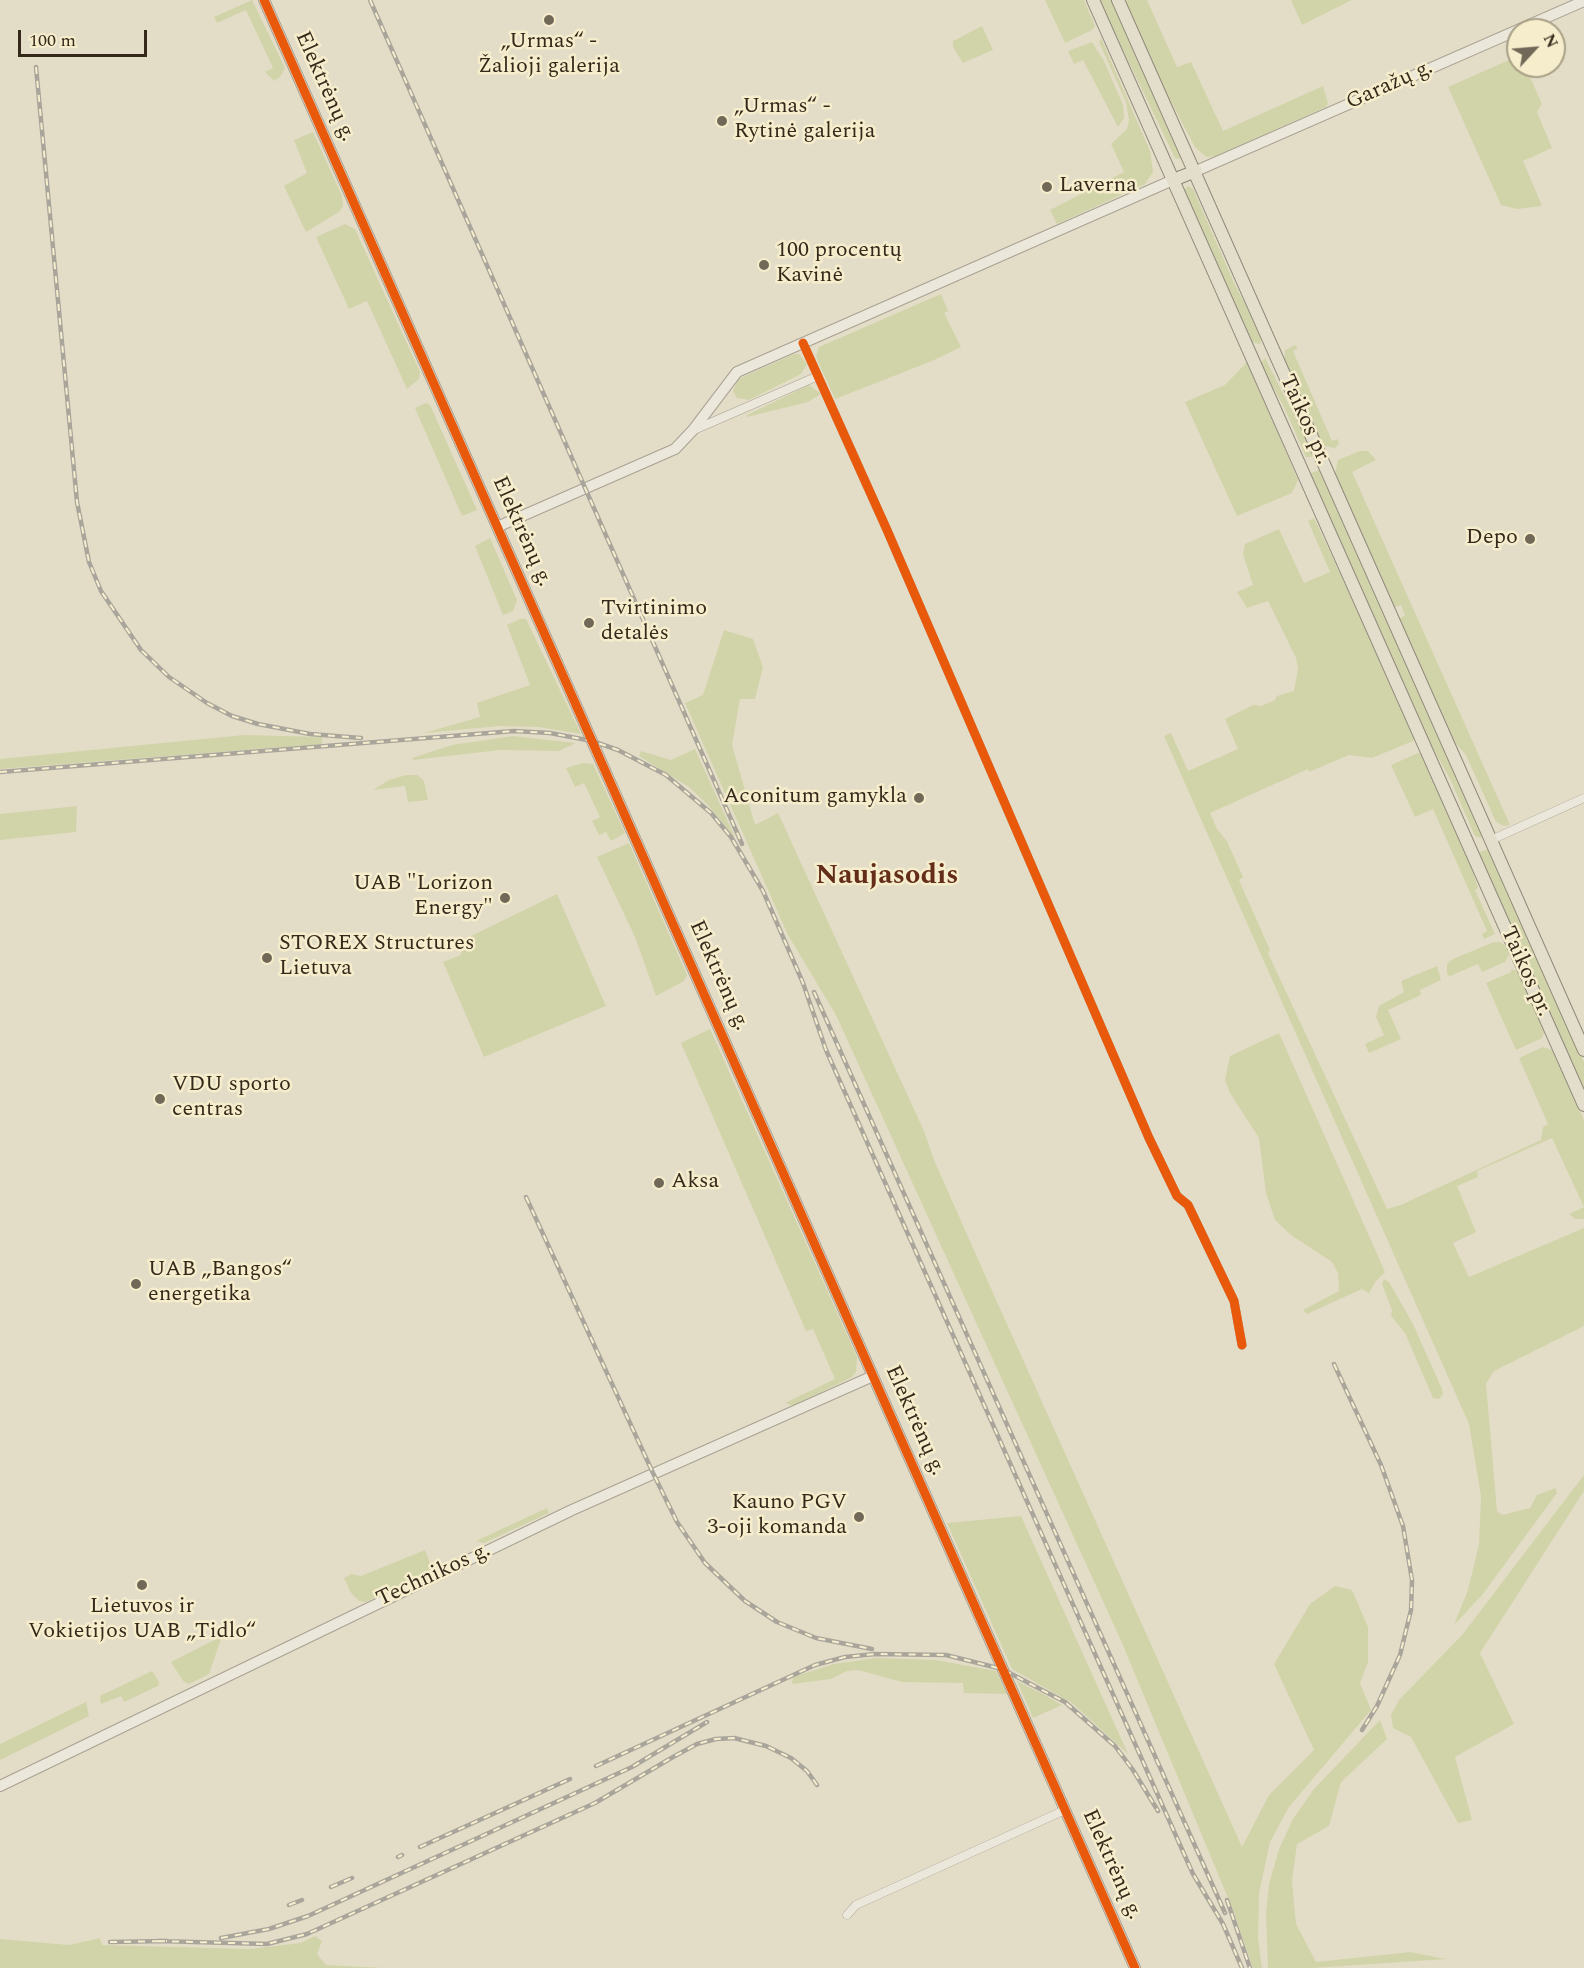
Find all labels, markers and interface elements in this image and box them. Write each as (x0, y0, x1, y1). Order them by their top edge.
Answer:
marker: „Urmas“ - Žalioji galerija (542, 13, 556, 27)
scale bar (21, 18, 150, 56)
north arrow (1506, 18, 1566, 78)
text: 100 m (29, 27, 76, 54)
street label: Elektrėnų g. (288, 28, 360, 146)
place label: „Urmas“ - Žalioji galerija (478, 30, 620, 82)
text: N (1537, 30, 1564, 52)
street label: Garažų g. (1343, 55, 1437, 117)
place label: „Urmas“ - Rytinė galerija (734, 95, 876, 146)
marker: „Urmas“ - Rytinė galerija (715, 114, 729, 128)
place label: Laverna (1059, 174, 1137, 200)
marker: Laverna (1040, 180, 1054, 194)
place label: 100 procentų Kavinė (776, 239, 902, 290)
marker: 100 procentų Kavinė (757, 258, 771, 272)
street label: Taikos pr. (1272, 371, 1336, 469)
street label: Elektrėnų g. (485, 473, 557, 591)
place label: Depo (1466, 526, 1518, 552)
marker: Depo (1523, 532, 1537, 546)
place label: Tvirtinimo detalės (601, 597, 707, 648)
marker: Tvirtinimo detalės (582, 616, 596, 630)
place label: Aconitum gamykla (723, 785, 907, 811)
marker: Aconitum gamykla (912, 791, 926, 805)
district label: Naujasodis (815, 861, 959, 895)
place label: UAB "Lorizon Energy" (353, 872, 493, 924)
marker: UAB "Lorizon Energy" (498, 891, 512, 905)
street label: Elektrėnų g. (682, 917, 754, 1035)
street label: Taikos pr. (1493, 923, 1557, 1021)
place label: STOREX Structures Lietuva (279, 932, 474, 984)
marker: STOREX Structures Lietuva (260, 951, 274, 965)
place label: VDU sporto centras (172, 1073, 291, 1124)
marker: VDU sporto centras (153, 1092, 167, 1106)
place label: Aksa (671, 1170, 719, 1196)
marker: Aksa (652, 1176, 666, 1190)
place label: UAB „Bangos“ energetika (148, 1258, 292, 1310)
marker: UAB „Bangos“ energetika (129, 1277, 143, 1291)
street label: Elektrėnų g. (878, 1362, 950, 1480)
place label: Kauno PGV 3-oji komanda (707, 1491, 847, 1542)
marker: Kauno PGV 3-oji komanda (852, 1510, 866, 1524)
street label: Technikos g. (373, 1538, 495, 1614)
marker: Lietuvos ir Vokietijos UAB „Tidlo“ (135, 1578, 149, 1592)
place label: Lietuvos ir Vokietijos UAB „Tidlo“ (28, 1595, 256, 1646)
street label: Elektrėnų g. (1075, 1806, 1147, 1924)

